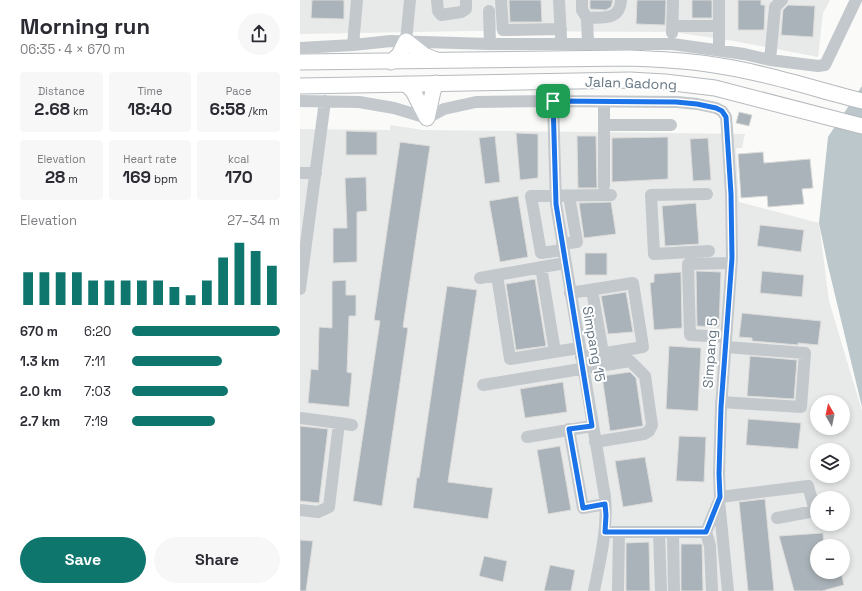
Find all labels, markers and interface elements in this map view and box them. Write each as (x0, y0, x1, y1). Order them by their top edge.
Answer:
text: Morning run (20, 12, 150, 40)
button: share (238, 13, 280, 55)
text: 06:35 · 4 × 670 m (20, 41, 125, 58)
street label: Jalan Gadong (585, 72, 677, 94)
text: Distance (38, 84, 85, 98)
text: Time (137, 84, 163, 98)
text: Pace (226, 84, 252, 98)
pin (536, 84, 570, 118)
icon: arrive (542, 90, 564, 112)
text: 2.68 (34, 98, 70, 120)
text: 18:40 (128, 98, 172, 120)
text: 6:58 (210, 98, 246, 120)
text: km (70, 104, 88, 118)
text: /km (246, 104, 268, 118)
text: Elevation (37, 152, 85, 166)
text: Heart rate (123, 152, 177, 166)
text: kcal (228, 152, 249, 166)
text: 28 (45, 166, 65, 188)
text: 169 (122, 166, 151, 188)
text: 170 (225, 166, 253, 188)
text: m (65, 172, 78, 186)
text: bpm (151, 172, 178, 186)
text: Elevation (20, 212, 77, 229)
text: 27–34 m (227, 212, 280, 229)
street label: Simpang 15 (578, 305, 610, 383)
street label: Simpang 5 (699, 317, 721, 389)
text: 670 m (20, 323, 58, 340)
text: 6:20 (84, 323, 111, 340)
text: 1.3 km (20, 353, 59, 370)
text: 7:11 (84, 353, 106, 370)
text: 2.0 km (20, 383, 62, 400)
text: 7:03 (84, 383, 111, 400)
north arrow (810, 395, 850, 435)
map controls (810, 395, 850, 579)
text: 2.7 km (20, 413, 60, 430)
text: 7:19 (84, 413, 108, 430)
button: layers (810, 443, 850, 483)
button: + (810, 491, 850, 531)
button: Save (20, 537, 146, 583)
button: Share (154, 537, 280, 583)
button: − (810, 539, 850, 579)

